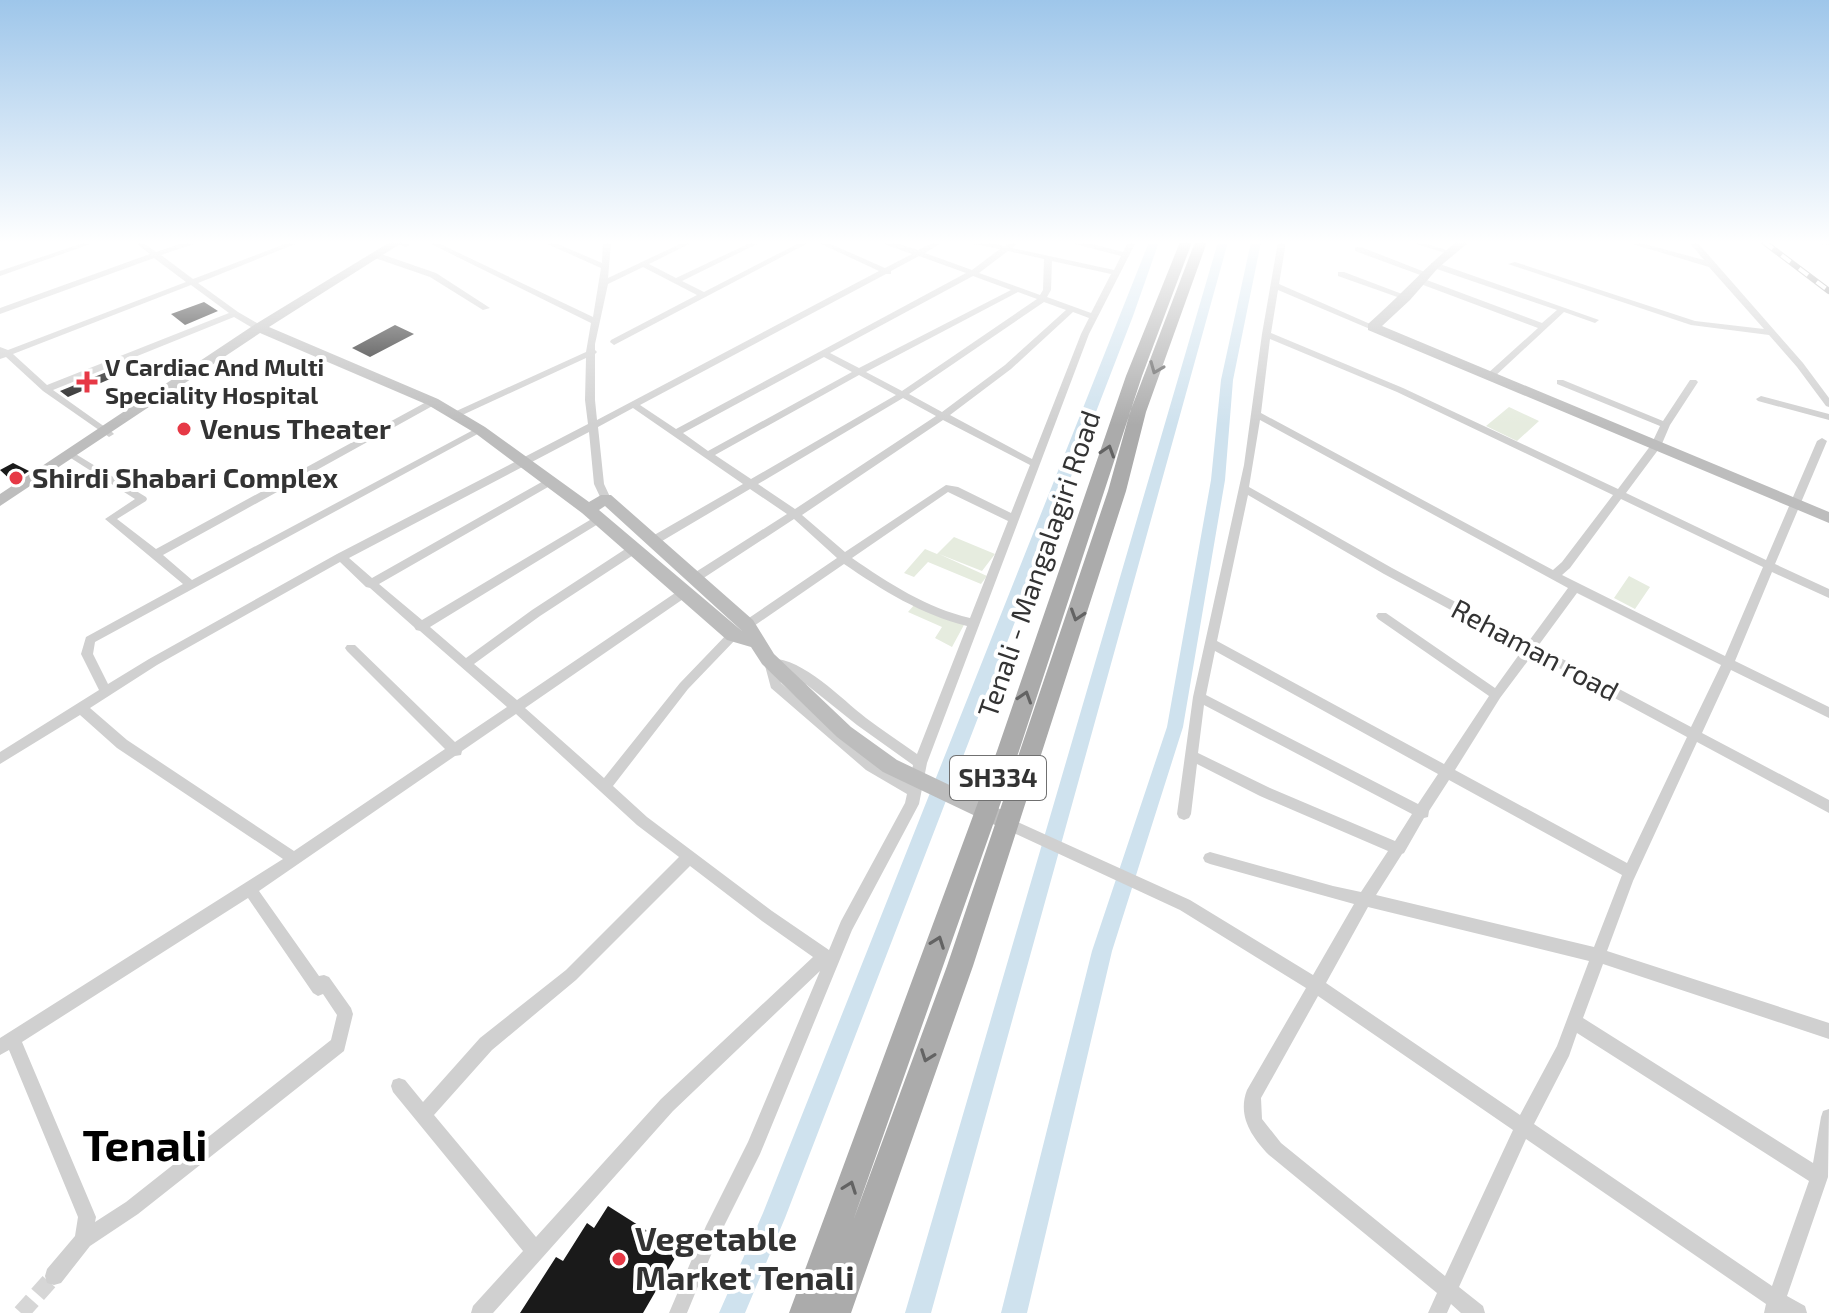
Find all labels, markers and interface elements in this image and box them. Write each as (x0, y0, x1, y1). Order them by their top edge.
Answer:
place label: V Cardiac And Multi Speciality Hospital (105, 352, 324, 409)
one-way arrow (1149, 360, 1165, 374)
marker: V Cardiac And Multi Speciality Hospital (76, 371, 98, 393)
street label: Tenali - Mangalagiri Road (970, 406, 1107, 722)
place label: Venus Theater (200, 411, 391, 445)
marker: Venus Theater (175, 420, 193, 438)
one-way arrow (1099, 445, 1115, 459)
place label: Shirdi Shabari Complex (32, 460, 338, 494)
marker: Shirdi Shabari Complex (7, 469, 25, 487)
street label: Rehaman road (1446, 591, 1625, 707)
one-way arrow (1070, 607, 1086, 621)
one-way arrow (1016, 691, 1032, 704)
road number: SH334 (950, 756, 1046, 800)
one-way arrow (928, 936, 945, 950)
one-way arrow (921, 1049, 937, 1063)
district label: Tenali (82, 1117, 208, 1170)
one-way arrow (840, 1181, 856, 1195)
place label: Vegetable Market Tenali (635, 1217, 855, 1297)
marker: Vegetable Market Tenali (610, 1250, 628, 1268)

